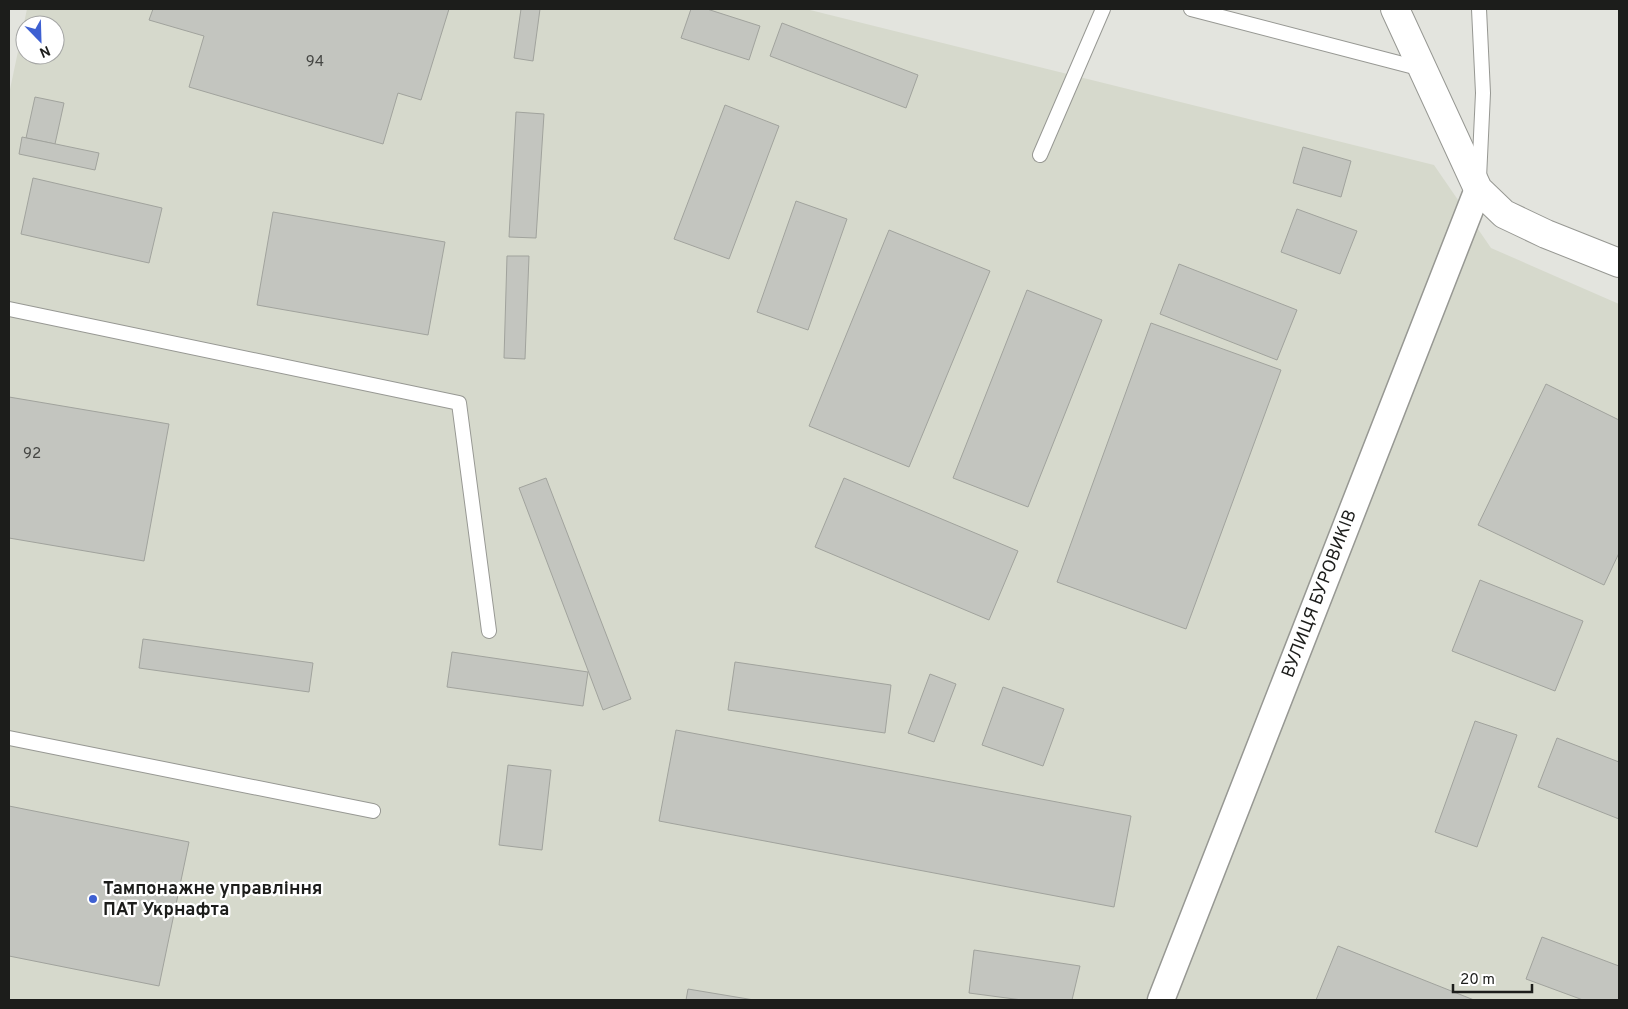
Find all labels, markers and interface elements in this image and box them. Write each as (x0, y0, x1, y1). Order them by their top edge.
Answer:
north arrow (15, 15, 65, 65)
text: N (37, 41, 52, 60)
house number: 94 (306, 53, 324, 72)
house number: 92 (23, 445, 41, 464)
street label: ВУЛИЦЯ БУРОВИКІВ (1277, 507, 1363, 681)
place label: Тампонажне управління ПАТ Укрнафта (103, 878, 322, 922)
marker: Тампонажне управління ПАТ Укрнафта (87, 893, 99, 905)
scale bar (1453, 962, 1532, 994)
text: 20 m (1460, 971, 1495, 990)

